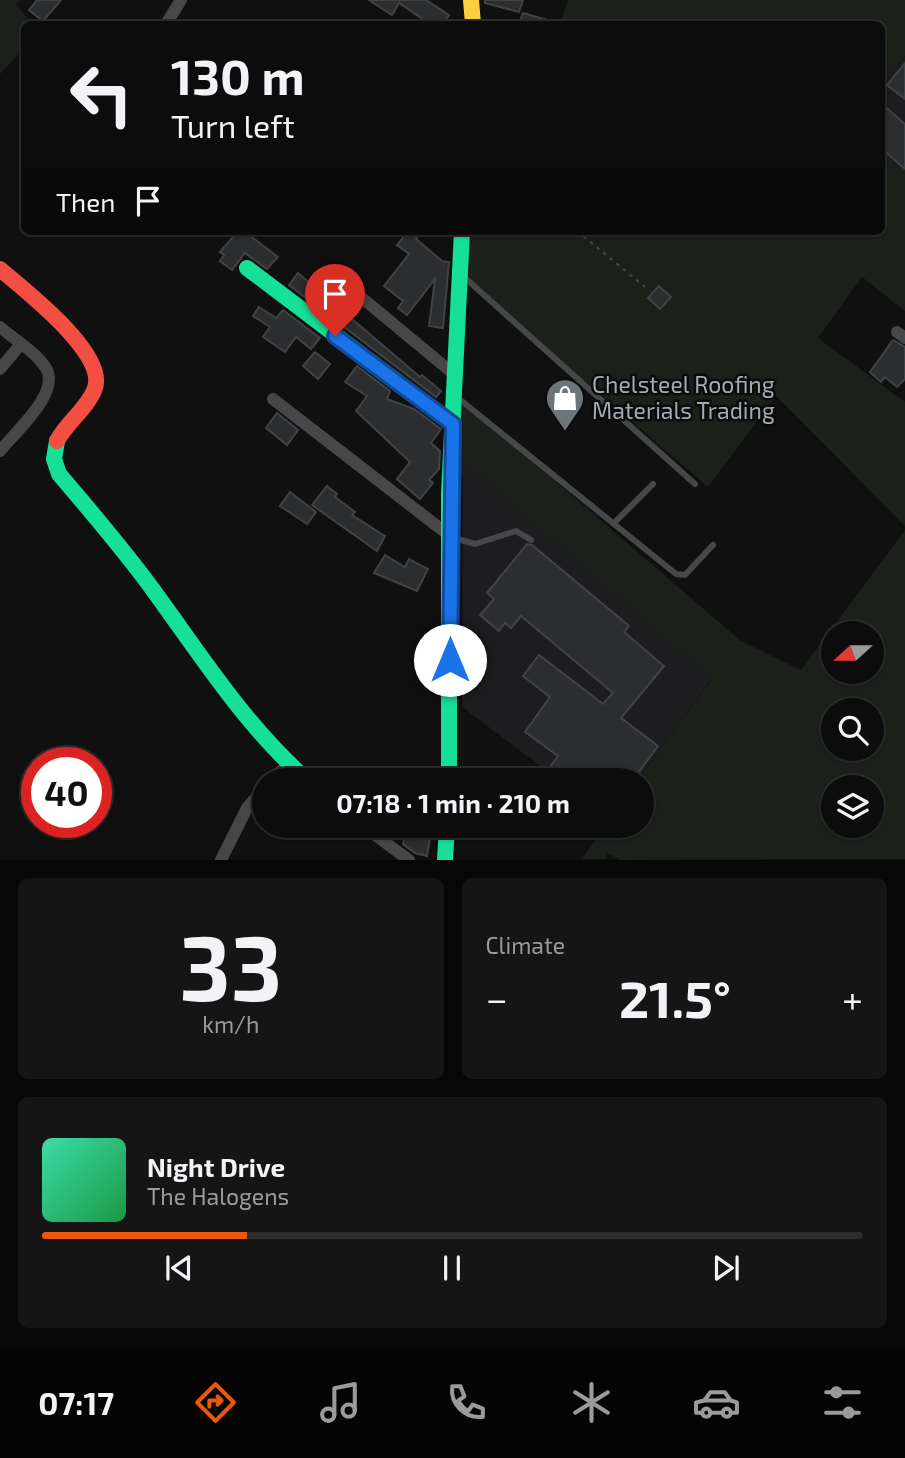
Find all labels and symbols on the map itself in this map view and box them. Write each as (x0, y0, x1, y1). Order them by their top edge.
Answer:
pin (305, 264, 365, 336)
place label: Chelsteel Roofing Materials Trading (592, 370, 775, 424)
shop icon: Chelsteel Roofing Materials Trading (544, 377, 586, 432)
north arrow (821, 621, 884, 684)
position arrow (413, 623, 487, 697)
speed limit sign: 40 (21, 747, 112, 838)

